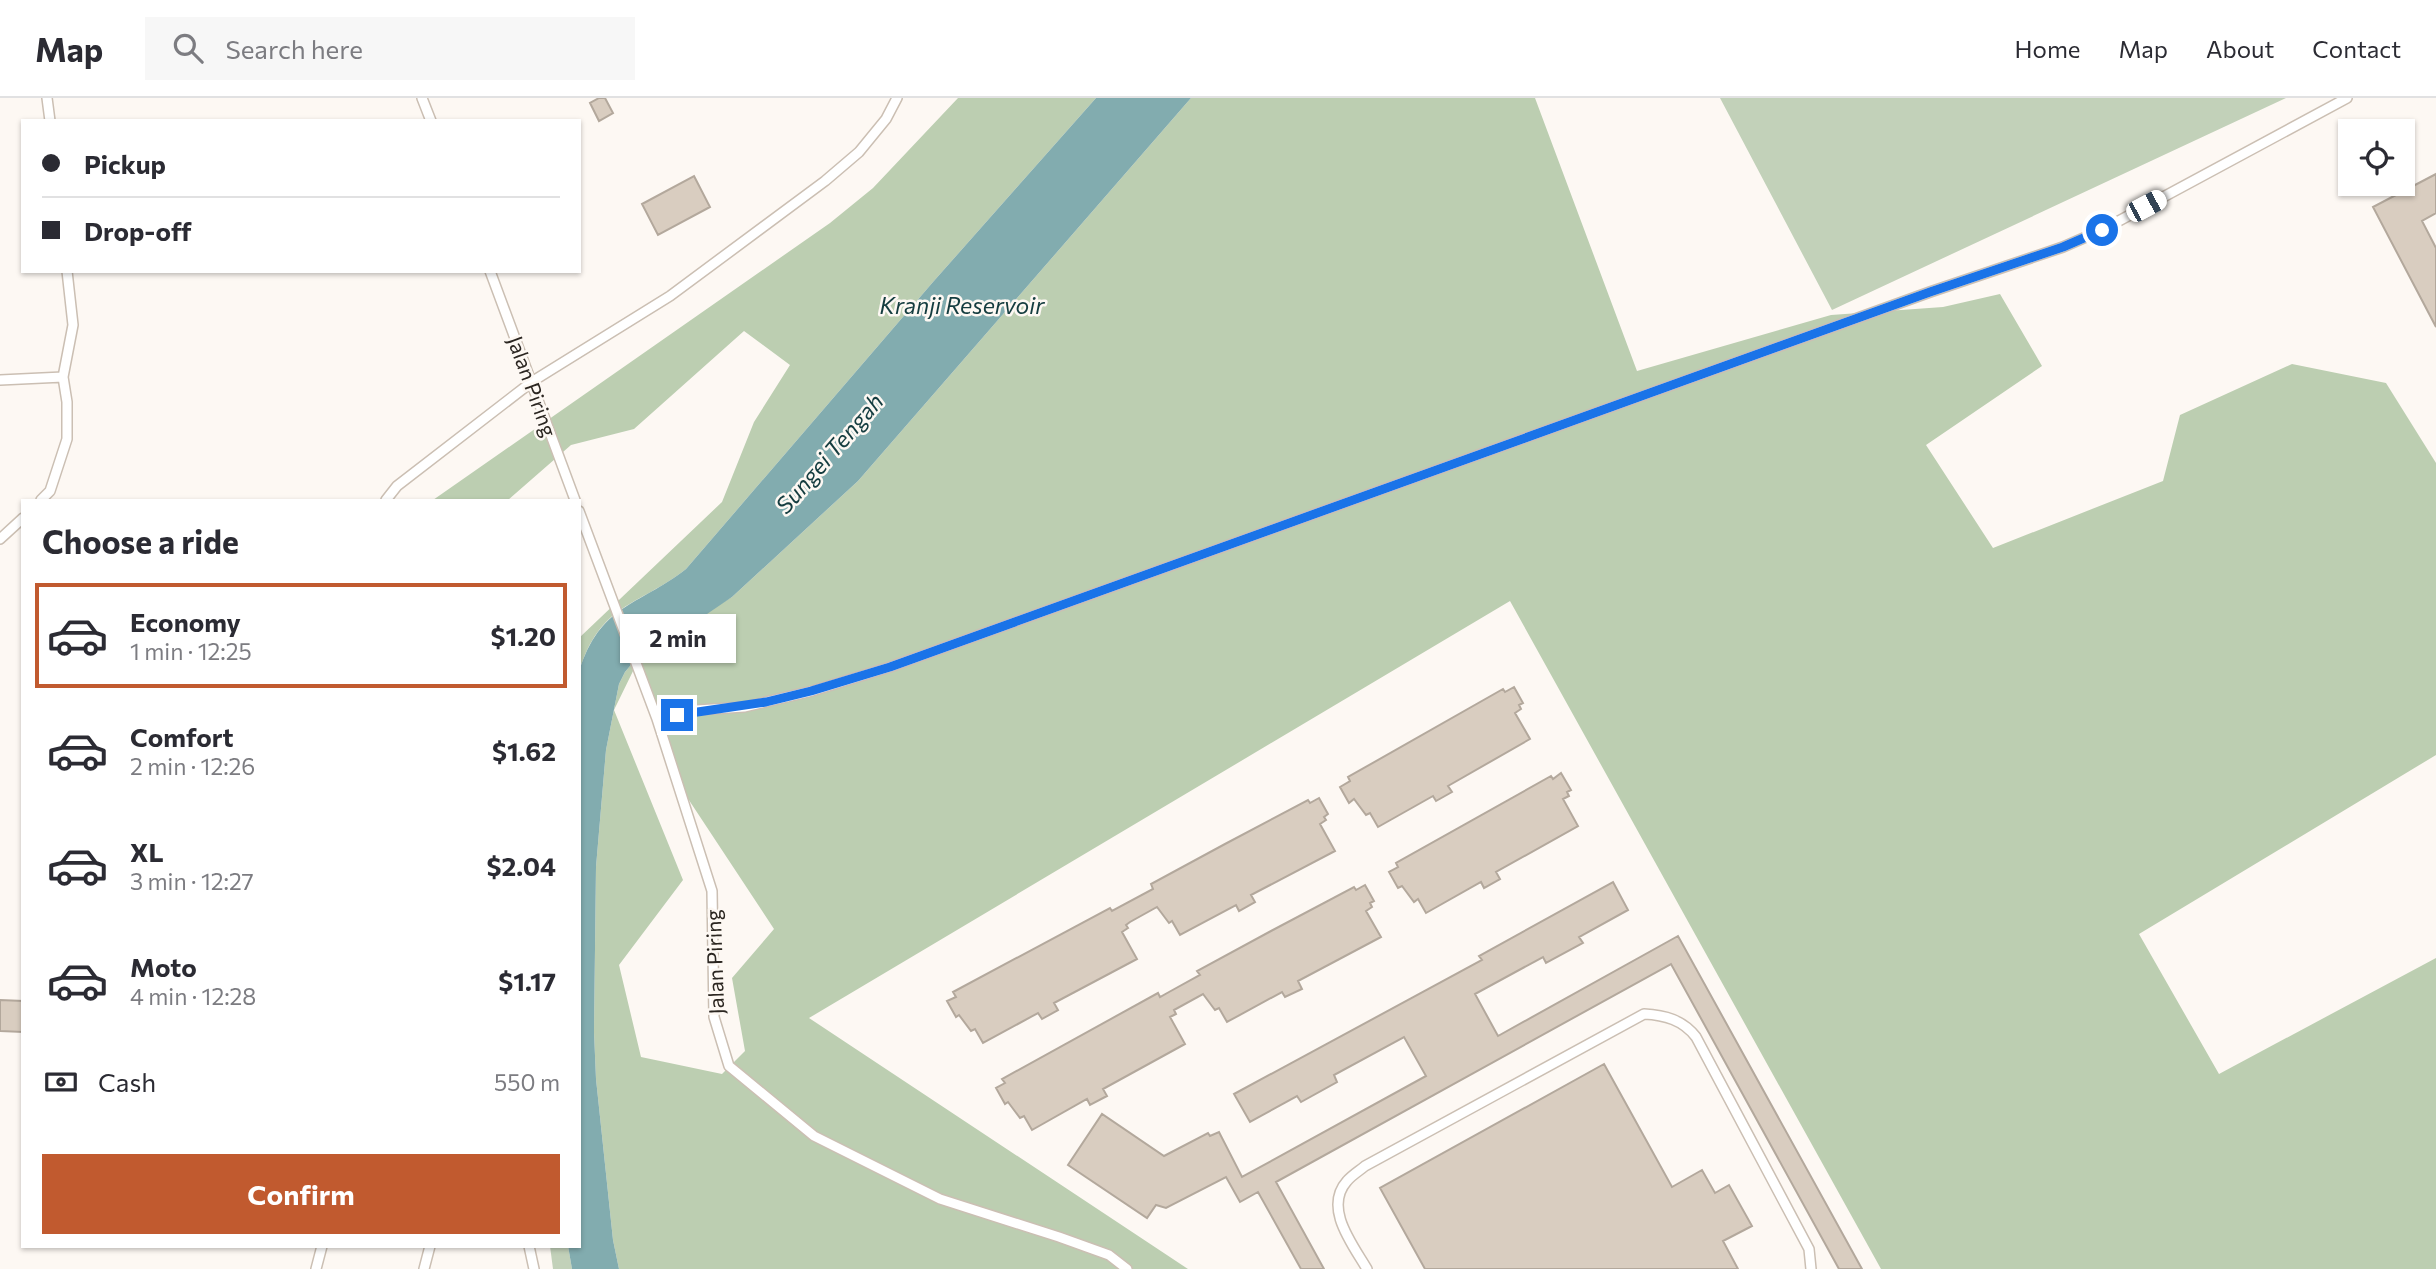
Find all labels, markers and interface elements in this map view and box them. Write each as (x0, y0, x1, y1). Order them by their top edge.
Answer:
search box (145, 17, 635, 80)
text: Map (35, 28, 103, 69)
icon: search (169, 29, 207, 67)
text: Search here (225, 33, 363, 64)
text: Home (2015, 34, 2081, 63)
text: Map (2119, 34, 2168, 63)
text: About (2206, 34, 2274, 63)
text: Contact (2312, 34, 2401, 63)
map controls (2338, 119, 2415, 196)
button: locate (2338, 119, 2415, 196)
text: Pickup (84, 148, 166, 179)
car (2123, 187, 2170, 225)
route start (2086, 214, 2118, 246)
text: Drop-off (84, 215, 191, 246)
water label: Kranji Reservoir (880, 291, 1045, 319)
street label: Jalan Piring (503, 332, 563, 440)
water label: Sungei Tengah (769, 387, 889, 519)
text: Choose a ride (42, 521, 239, 561)
icon: car (46, 604, 109, 667)
text: Economy (130, 606, 241, 637)
callout: 2 min (619, 614, 735, 662)
text: $1.20 (491, 620, 556, 651)
text: 2 min (649, 624, 707, 652)
text: 1 min · 12:25 (130, 637, 252, 665)
route end (661, 699, 693, 731)
icon: car (46, 719, 109, 782)
text: Comfort (130, 721, 233, 752)
text: $1.62 (492, 735, 556, 766)
text: 2 min · 12:26 (130, 752, 255, 780)
icon: car (46, 834, 109, 897)
text: XL (130, 836, 164, 867)
text: $2.04 (487, 850, 556, 881)
text: 3 min · 12:27 (130, 867, 254, 895)
street label: Jalan Piring (700, 909, 728, 1015)
icon: car (46, 949, 109, 1012)
text: Moto (130, 951, 197, 982)
text: $1.17 (498, 965, 556, 996)
text: 4 min · 12:28 (130, 982, 256, 1010)
icon: cash (42, 1063, 80, 1101)
text: Cash (98, 1066, 156, 1097)
text: 550 m (494, 1068, 560, 1096)
button: Confirm (42, 1154, 560, 1234)

